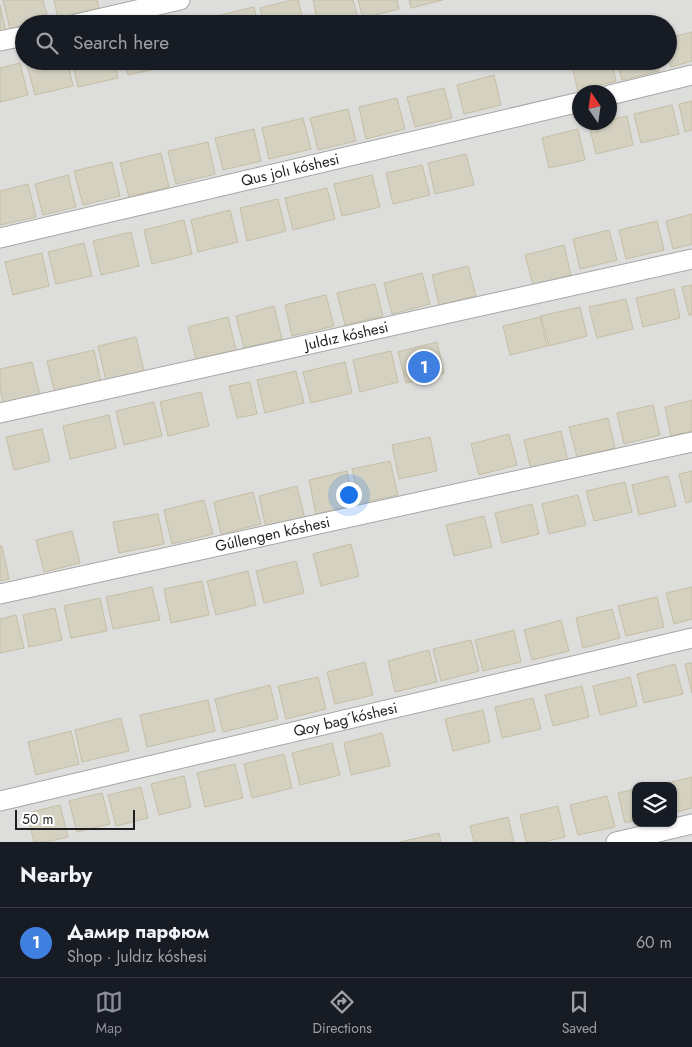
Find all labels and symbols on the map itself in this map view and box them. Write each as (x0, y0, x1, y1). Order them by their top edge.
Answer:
north arrow (572, 85, 617, 130)
street label: Qus jolı kóshesi (239, 148, 342, 192)
street label: Juldız kóshesi (301, 316, 390, 356)
pin: 1 (408, 348, 440, 386)
your location (336, 482, 362, 508)
street label: Gúllengen kóshesi (213, 511, 332, 557)
street label: Qoy baǵ kóshesi (291, 697, 400, 742)
scale bar (15, 807, 135, 830)

